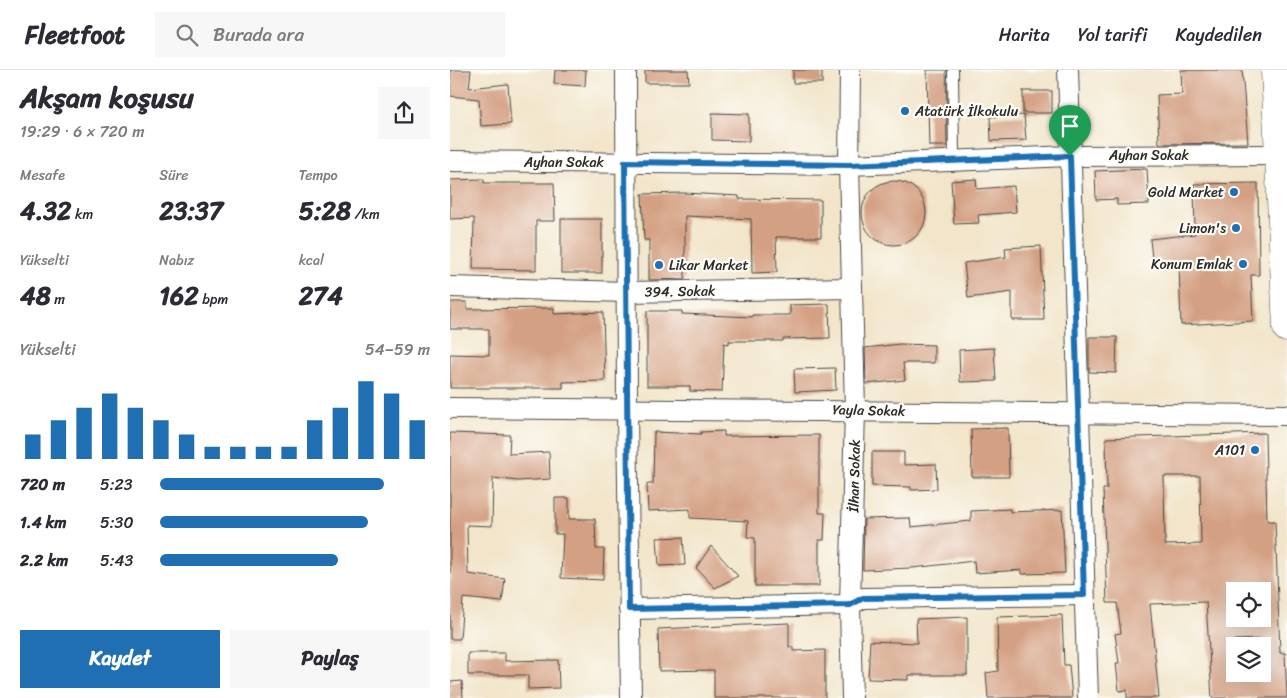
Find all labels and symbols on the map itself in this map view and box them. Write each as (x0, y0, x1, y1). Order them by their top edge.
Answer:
place label: Atatürk İlkokulu (914, 99, 1019, 124)
marker: Atatürk İlkokulu (899, 105, 911, 117)
pin (1049, 105, 1091, 156)
street label: Ayhan Sokak (1108, 143, 1189, 168)
street label: Ayhan Sokak (523, 150, 604, 175)
place label: Gold Market (1148, 180, 1224, 205)
marker: Gold Market (1228, 186, 1240, 198)
place label: Limon's (1179, 216, 1226, 241)
marker: Limon's (1230, 222, 1242, 234)
place label: Konum Emlak (1151, 252, 1234, 277)
place label: Likar Market (669, 253, 749, 278)
marker: Konum Emlak (1237, 258, 1249, 270)
marker: Likar Market (653, 259, 665, 271)
street label: 394. Sokak (644, 278, 716, 305)
street label: Yayla Sokak (832, 397, 906, 424)
place label: A101 (1214, 438, 1245, 463)
street label: İlhan Sokak (841, 439, 868, 514)
marker: A101 (1249, 444, 1261, 456)

